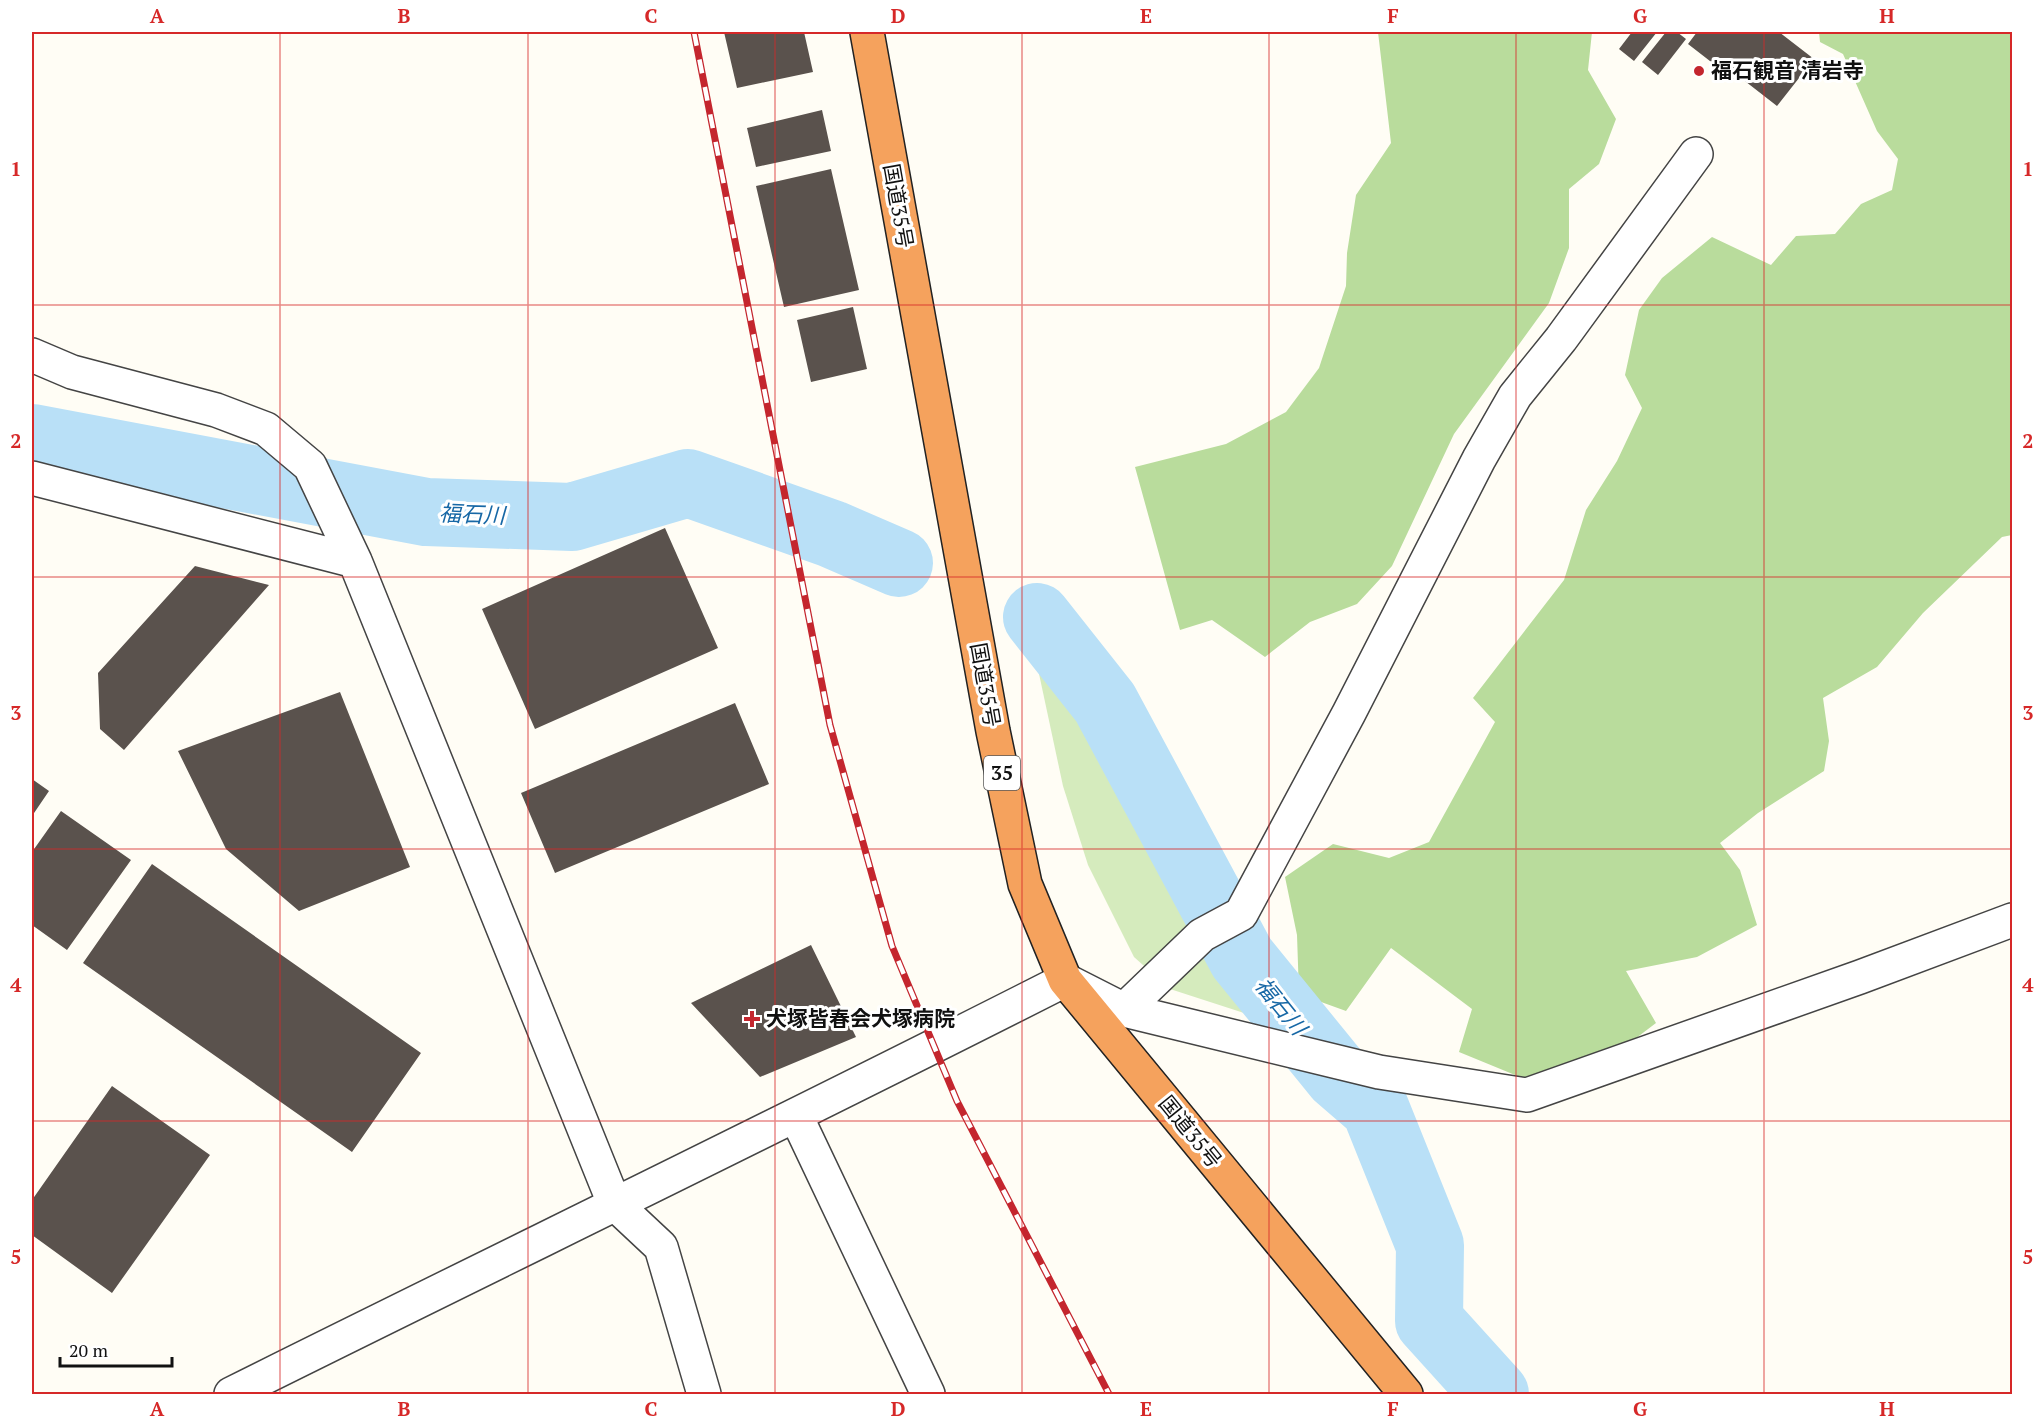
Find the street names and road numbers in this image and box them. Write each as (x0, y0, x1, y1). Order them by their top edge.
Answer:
street label: 国道35号 (878, 161, 920, 250)
street label: 国道35号 (965, 640, 1007, 729)
road number: 35 (984, 756, 1020, 790)
street label: 国道35号 (1153, 1089, 1229, 1173)

